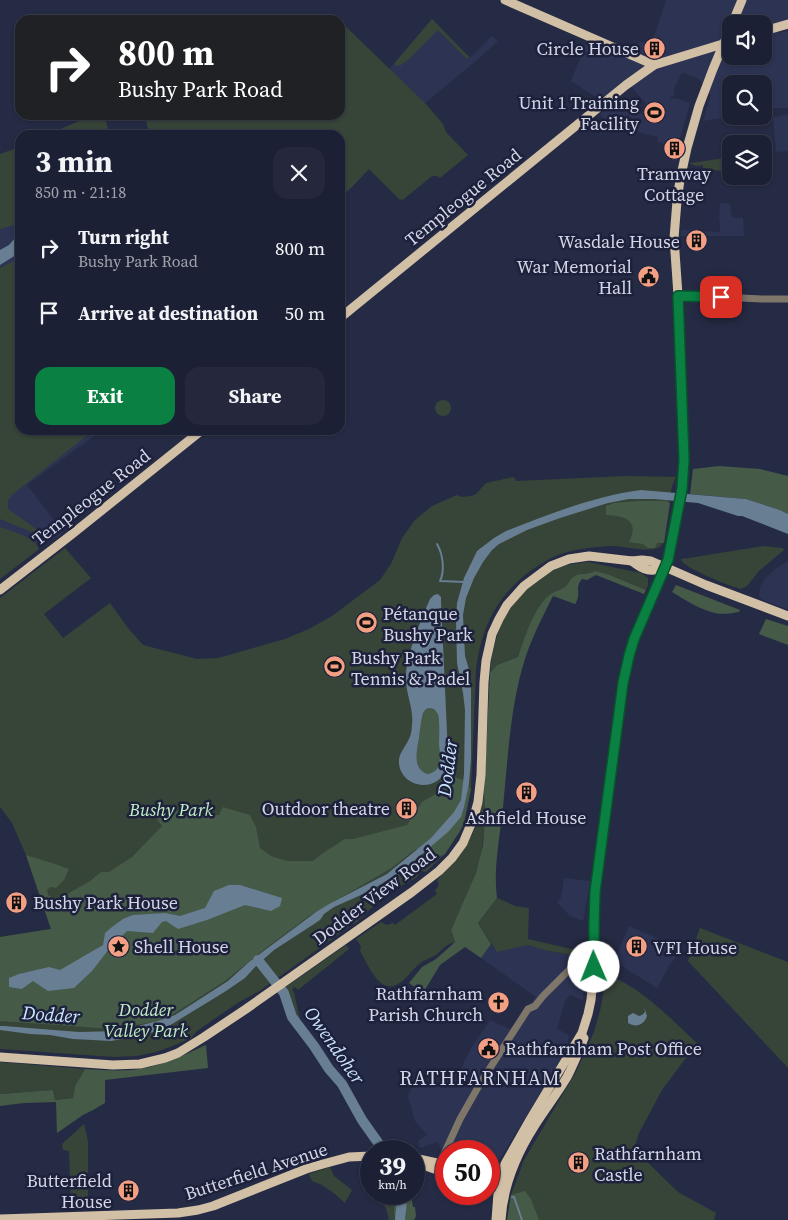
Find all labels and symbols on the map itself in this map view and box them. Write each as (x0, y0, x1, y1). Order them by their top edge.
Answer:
place label: Circle House (537, 36, 639, 61)
building icon: Circle House (643, 36, 667, 60)
place label: Unit 1 Training Facility (519, 90, 640, 136)
sports icon: Unit 1 Training Facility (643, 100, 667, 124)
building icon: Tramway Cottage (662, 136, 686, 160)
street label: Templeogue Road (399, 142, 527, 252)
place label: Tramway Cottage (637, 161, 712, 207)
place label: Wasdale House (558, 229, 680, 254)
building icon: Wasdale House (684, 229, 708, 253)
place label: War Memorial Hall (516, 254, 632, 300)
public building icon: War Memorial Hall (636, 264, 660, 288)
pin (700, 276, 742, 318)
street label: Templeogue Road (27, 443, 155, 551)
place label: Pétanque Bushy Park (383, 601, 473, 647)
sports icon: Pétanque Bushy Park (355, 611, 379, 635)
place label: Bushy Park Tennis & Padel (351, 645, 470, 691)
sports icon: Bushy Park Tennis & Padel (323, 655, 347, 679)
water label: Dodder (430, 736, 464, 799)
building icon: Ashfield House (514, 780, 538, 804)
place label: Outdoor theatre (262, 796, 390, 821)
building icon: Outdoor theatre (394, 796, 418, 820)
park label: Bushy Park (128, 797, 214, 822)
place label: Ashfield House (465, 805, 587, 830)
street label: Dodder View Road (307, 841, 441, 951)
building icon: Bushy Park House (5, 890, 29, 914)
place label: Bushy Park House (33, 890, 178, 915)
place icon: Shell House (106, 934, 130, 958)
place label: Shell House (134, 934, 229, 959)
building icon: VFI House (625, 935, 649, 959)
place label: VFI House (653, 935, 737, 960)
position arrow (567, 940, 619, 992)
place label: Rathfarnham Parish Church (368, 981, 483, 1027)
church icon: Rathfarnham Parish Church (487, 991, 511, 1015)
park label: Dodder Valley Park (104, 997, 188, 1043)
water label: Dodder (20, 999, 82, 1029)
water label: Owendoher (299, 1001, 372, 1090)
public building icon: Rathfarnham Post Office (477, 1036, 501, 1060)
place label: Rathfarnham Post Office (505, 1036, 702, 1061)
district label: RATHFARNHAM (399, 1064, 561, 1092)
street label: Butterfield Avenue (181, 1136, 331, 1206)
speed limit sign: 50 (435, 1140, 500, 1205)
place label: Rathfarnham Castle (594, 1141, 702, 1187)
building icon: Rathfarnham Castle (566, 1151, 590, 1175)
place label: Butterfield House (26, 1168, 112, 1214)
building icon: Butterfield House (116, 1178, 140, 1202)

